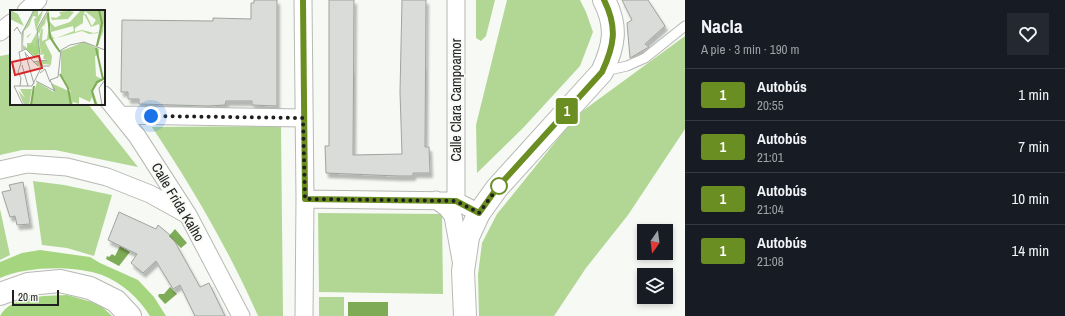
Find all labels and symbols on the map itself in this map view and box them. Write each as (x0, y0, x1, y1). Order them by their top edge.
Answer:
inset map (10, 10, 105, 105)
street label: Calle Clara Campoamor (447, 38, 465, 162)
line badge: 1 (554, 98, 580, 124)
your location (141, 106, 161, 126)
street label: Calle Frida Kalho (147, 159, 209, 245)
unlabelled marker (490, 177, 508, 195)
north arrow (637, 224, 673, 260)
scale bar (12, 288, 59, 307)

